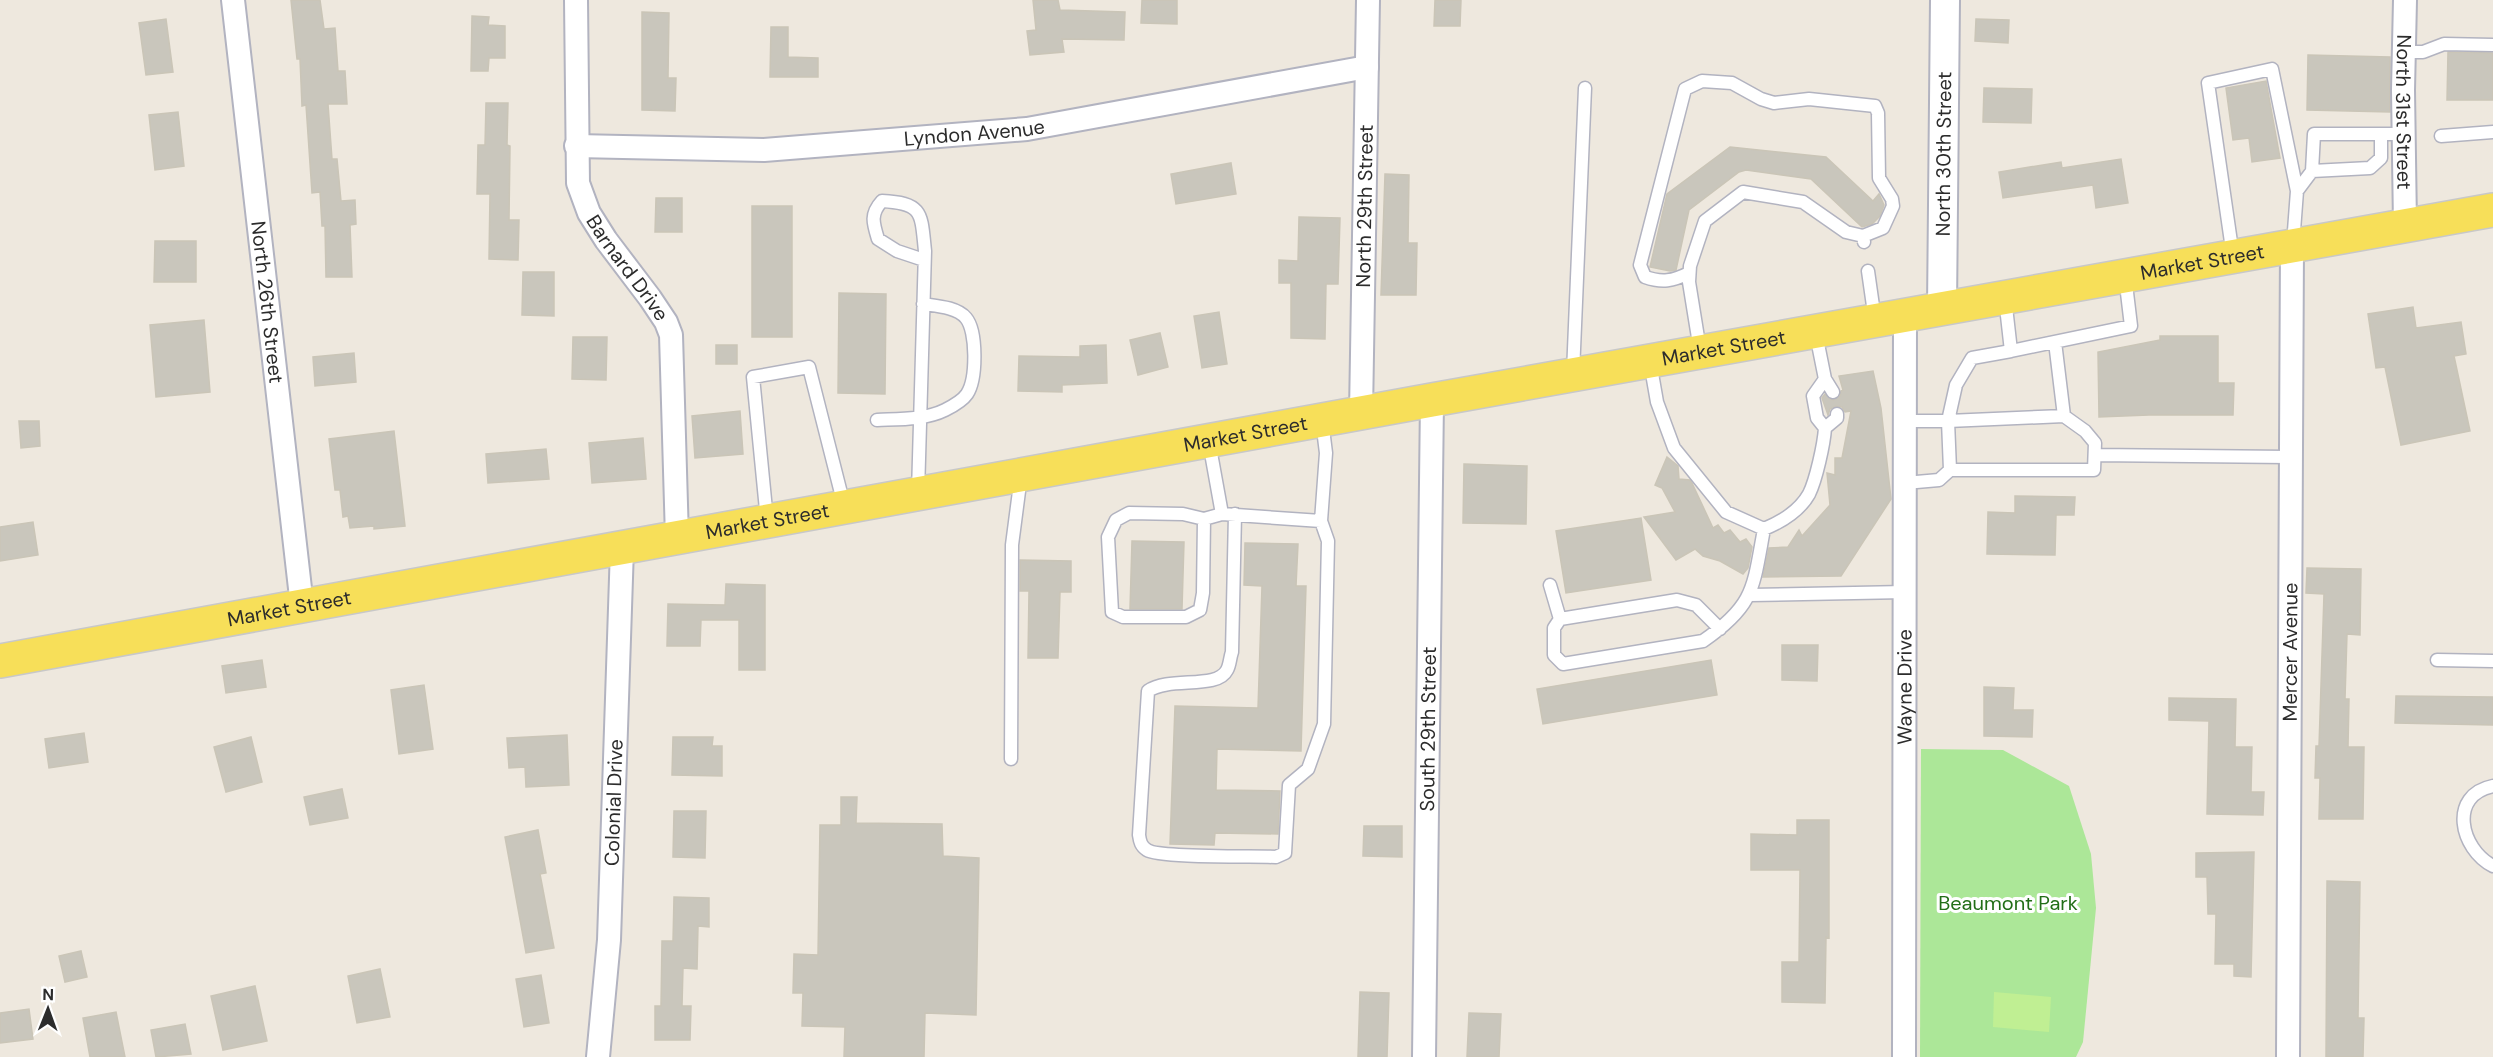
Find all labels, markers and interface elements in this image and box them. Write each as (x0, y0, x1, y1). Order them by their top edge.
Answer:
street label: North 31st Street (2390, 34, 2417, 190)
street label: North 30th Street (1930, 71, 1957, 236)
street label: Lyndon Avenue (903, 113, 1047, 152)
street label: North 29th Street (1350, 124, 1379, 288)
street label: Barnard Drive (580, 210, 675, 326)
street label: North 26th Street (245, 219, 290, 385)
street label: Market Street (2138, 238, 2266, 286)
street label: Market Street (1660, 324, 1788, 372)
street label: Market Street (1181, 410, 1310, 458)
street label: Market Street (703, 497, 832, 545)
street label: Mercer Avenue (2277, 583, 2303, 721)
street label: Market Street (225, 584, 353, 632)
street label: Wayne Drive (1891, 629, 1918, 745)
street label: South 29th Street (1414, 646, 1442, 812)
street label: Colonial Drive (598, 739, 629, 866)
park label: Beaumont Park (1938, 890, 2078, 916)
north arrow (18, 979, 78, 1039)
text: N (42, 984, 54, 1005)

